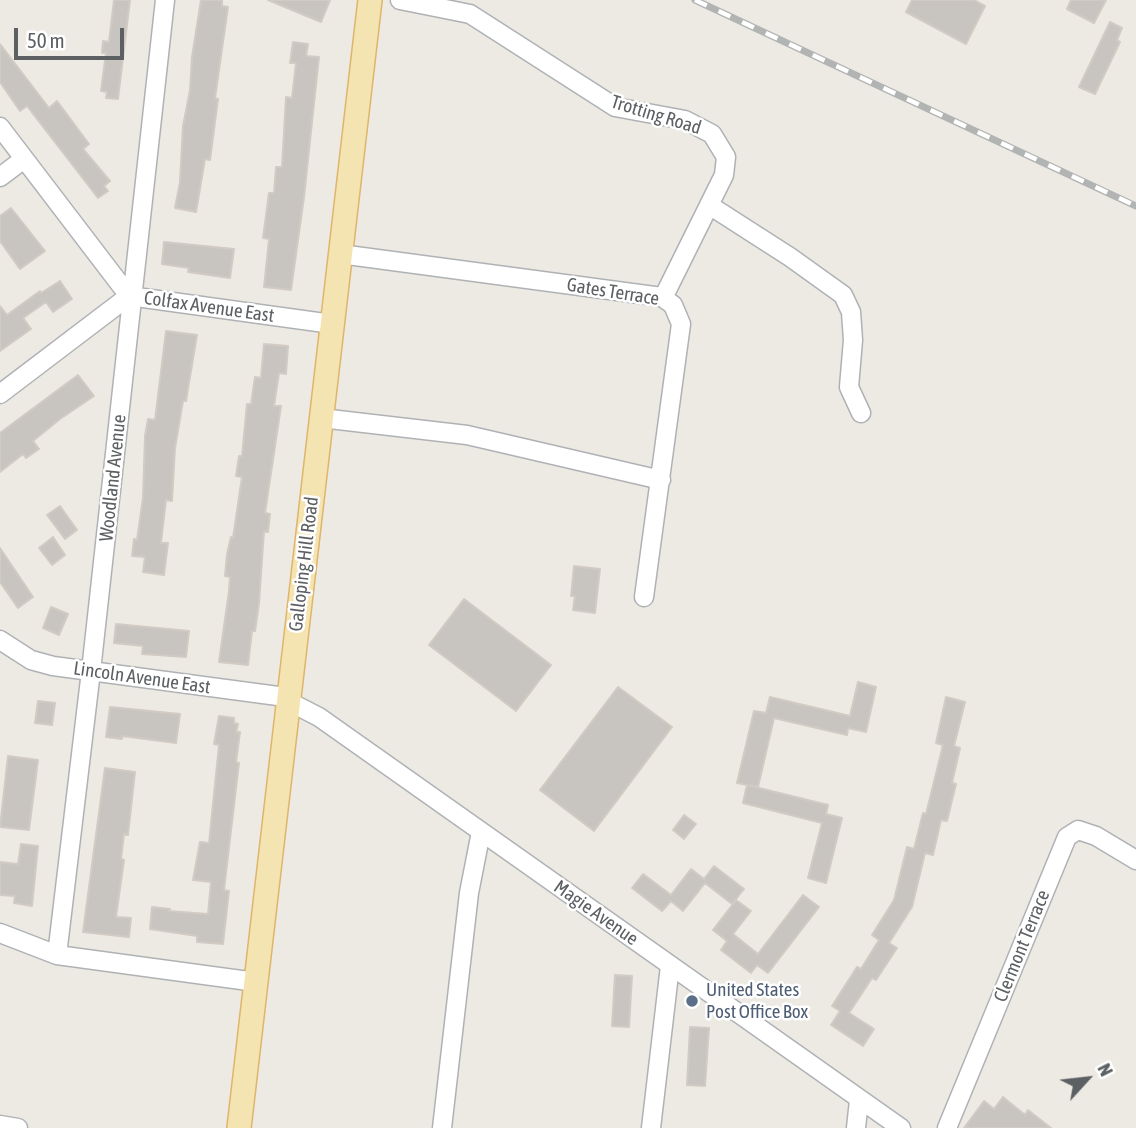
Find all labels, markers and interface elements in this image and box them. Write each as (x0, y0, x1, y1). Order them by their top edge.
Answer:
scale bar (18, 14, 128, 58)
text: 50 m (27, 28, 65, 52)
street label: Trotting Road (608, 90, 704, 140)
street label: Gates Terrace (565, 273, 661, 311)
street label: Colfax Avenue East (142, 287, 276, 327)
street label: Woodland Avenue (95, 413, 131, 543)
street label: Galloping Hill Road (284, 495, 324, 633)
street label: Lincoln Avenue East (72, 657, 212, 699)
street label: Magie Avenue (549, 876, 643, 950)
street label: Clermont Terrace (989, 887, 1055, 1005)
place label: United States Post Office Box (706, 979, 808, 1023)
marker: United States Post Office Box (684, 993, 700, 1009)
north arrow (1052, 1044, 1122, 1114)
text: N (1093, 1059, 1118, 1079)

